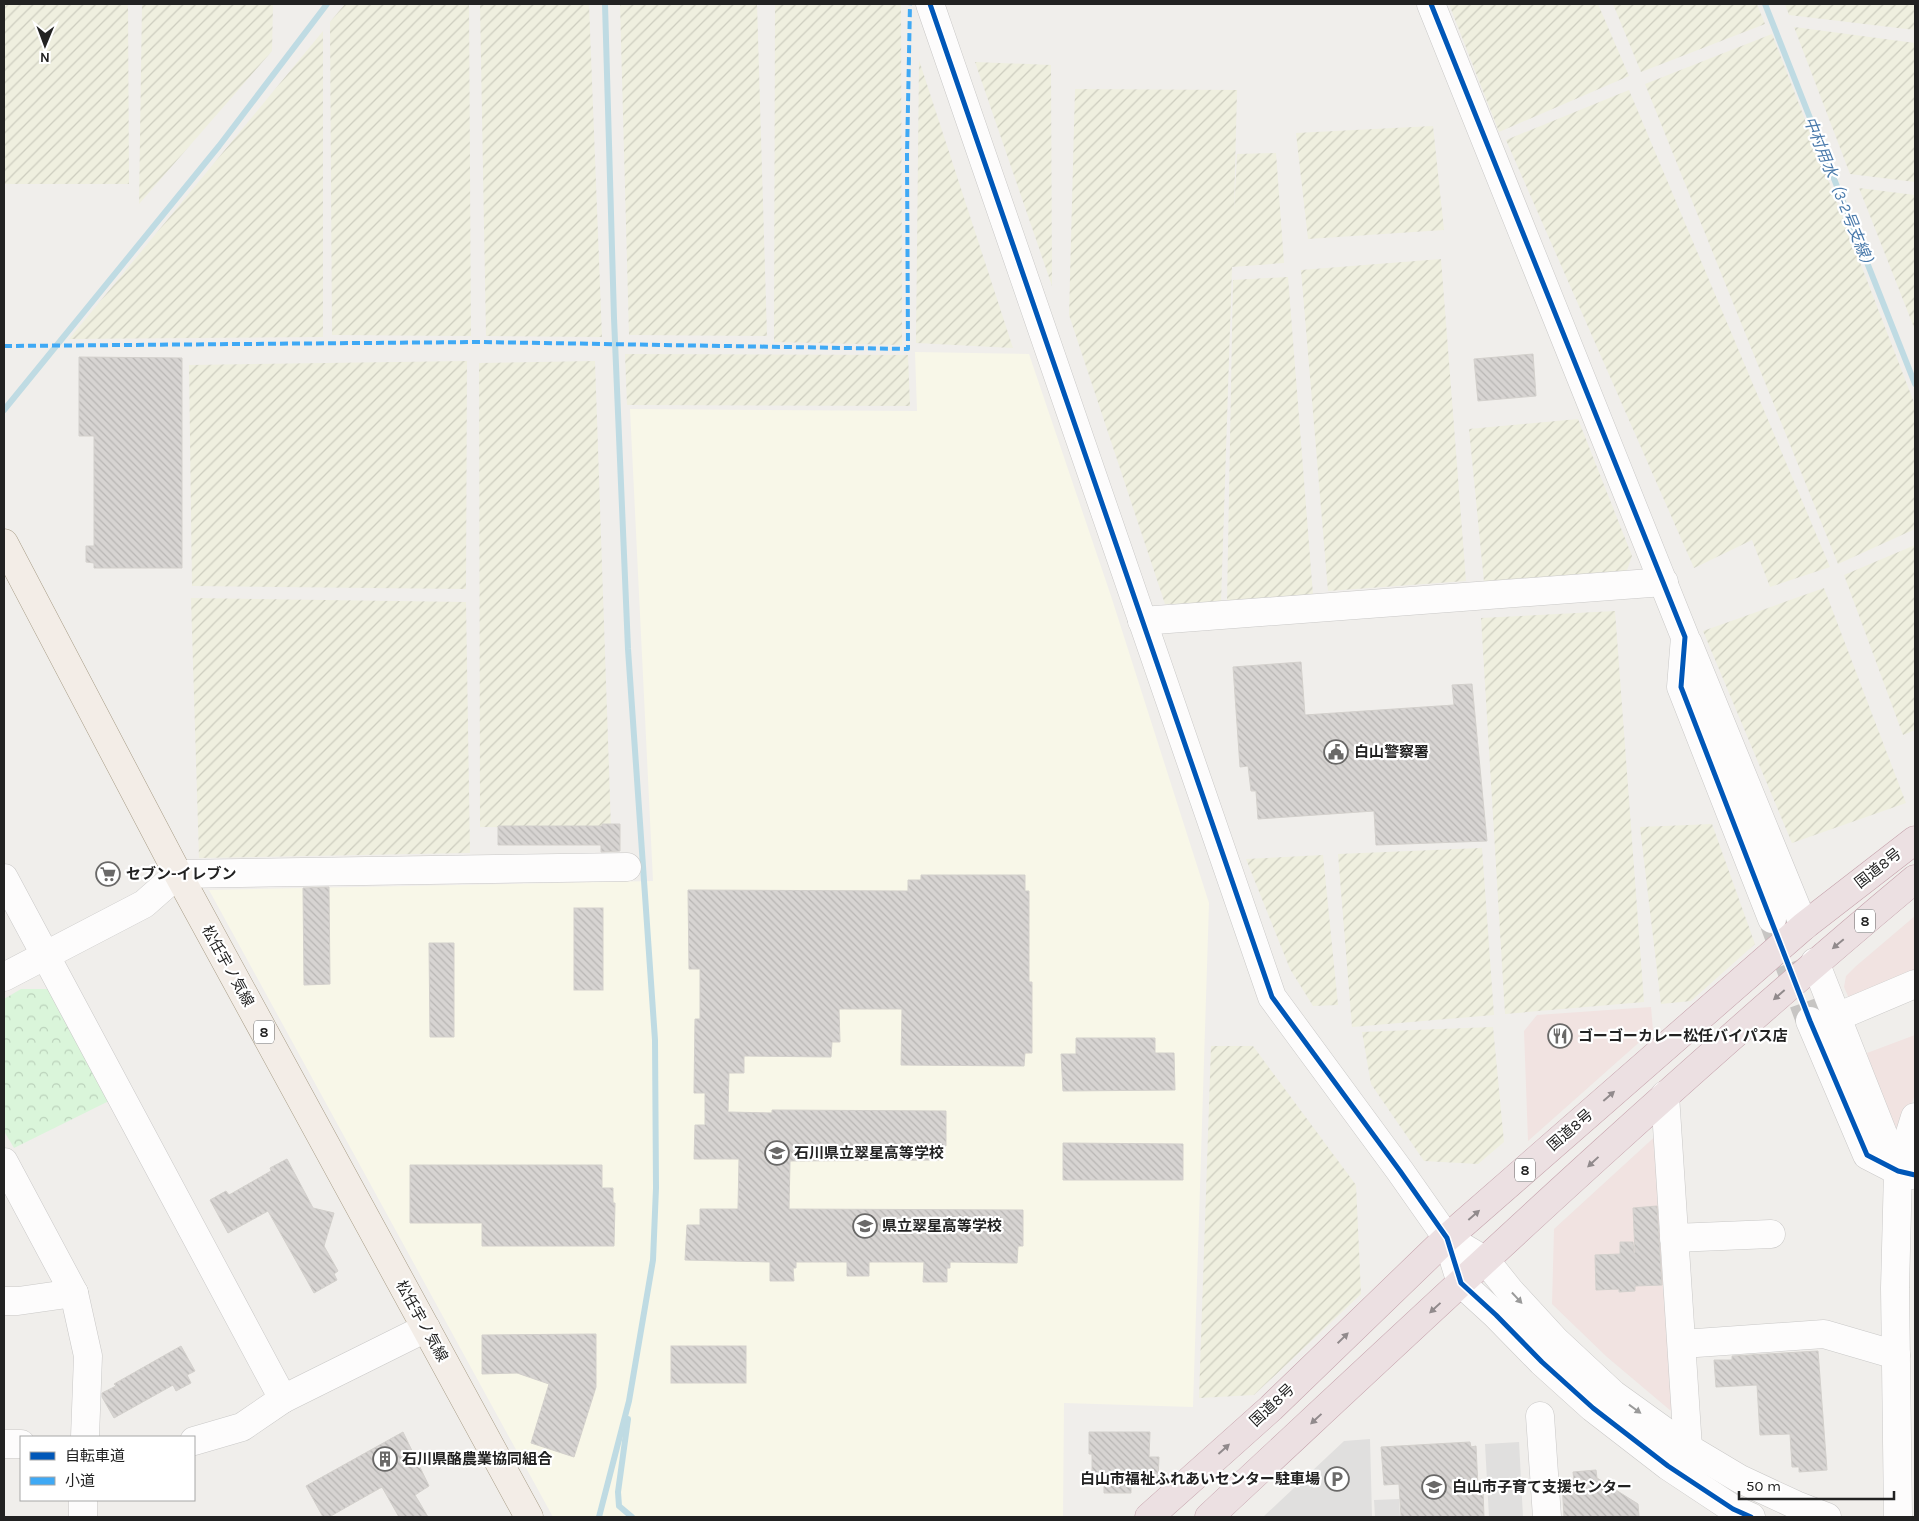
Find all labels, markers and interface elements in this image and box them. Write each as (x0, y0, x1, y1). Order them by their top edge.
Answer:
north arrow (20, 20, 70, 70)
text: N (40, 49, 50, 66)
water label: 中村用水（3-2号支線） (1800, 114, 1880, 274)
public building icon: 白山警察署 (1323, 739, 1349, 765)
place label: 白山警察署 (1354, 743, 1429, 761)
street label: 国道8号 (1851, 844, 1905, 892)
supermarket icon: セブン-イレブン (95, 861, 121, 887)
place label: セブン-イレブン (126, 865, 237, 883)
road number: 8 (1855, 909, 1875, 932)
street label: 松任宇ノ気線 (198, 922, 258, 1010)
one-way arrow (1831, 938, 1844, 949)
one-way arrow (1773, 989, 1785, 1001)
road number: 8 (254, 1020, 274, 1044)
restaurant icon: ゴーゴーカレー松任バイパス店 (1547, 1023, 1573, 1049)
place label: ゴーゴーカレー松任バイパス店 (1578, 1027, 1788, 1045)
one-way arrow (1603, 1091, 1615, 1102)
street label: 国道8号 (1544, 1105, 1596, 1155)
school or university icon: 石川県立翠星高等学校 (764, 1140, 790, 1166)
place label: 石川県立翠星高等学校 (794, 1144, 944, 1162)
one-way arrow (1587, 1156, 1599, 1168)
road number: 8 (1515, 1158, 1535, 1182)
one-way arrow (1467, 1209, 1480, 1220)
school or university icon: 県立翠星高等学校 (852, 1213, 878, 1239)
place label: 県立翠星高等学校 (882, 1217, 1002, 1235)
street label: 松任宇ノ気線 (392, 1277, 452, 1365)
one-way arrow (1511, 1292, 1522, 1305)
one-way arrow (1429, 1302, 1441, 1314)
one-way arrow (1337, 1332, 1349, 1344)
street label: 国道8号 (1246, 1380, 1298, 1430)
one-way arrow (1628, 1404, 1641, 1415)
one-way arrow (1311, 1413, 1323, 1425)
legend (20, 1436, 195, 1501)
one-way arrow (1218, 1444, 1231, 1455)
building icon: 石川県酪農業協同組合 (372, 1446, 398, 1472)
text: 自転車道 (65, 1447, 125, 1465)
place label: 石川県酪農業協同組合 (402, 1450, 553, 1468)
parking icon: 白山市福祉ふれあいセンター駐車場 (1324, 1466, 1350, 1492)
scale bar (1739, 1468, 1894, 1500)
place label: 白山市福祉ふれあいセンター駐車場 (1080, 1470, 1320, 1488)
text: 小道 (65, 1472, 95, 1490)
school or university icon: 白山市子育て支援センター (1421, 1474, 1447, 1500)
text: 50 m (1746, 1477, 1781, 1495)
place label: 白山市子育て支援センター (1452, 1478, 1632, 1496)

